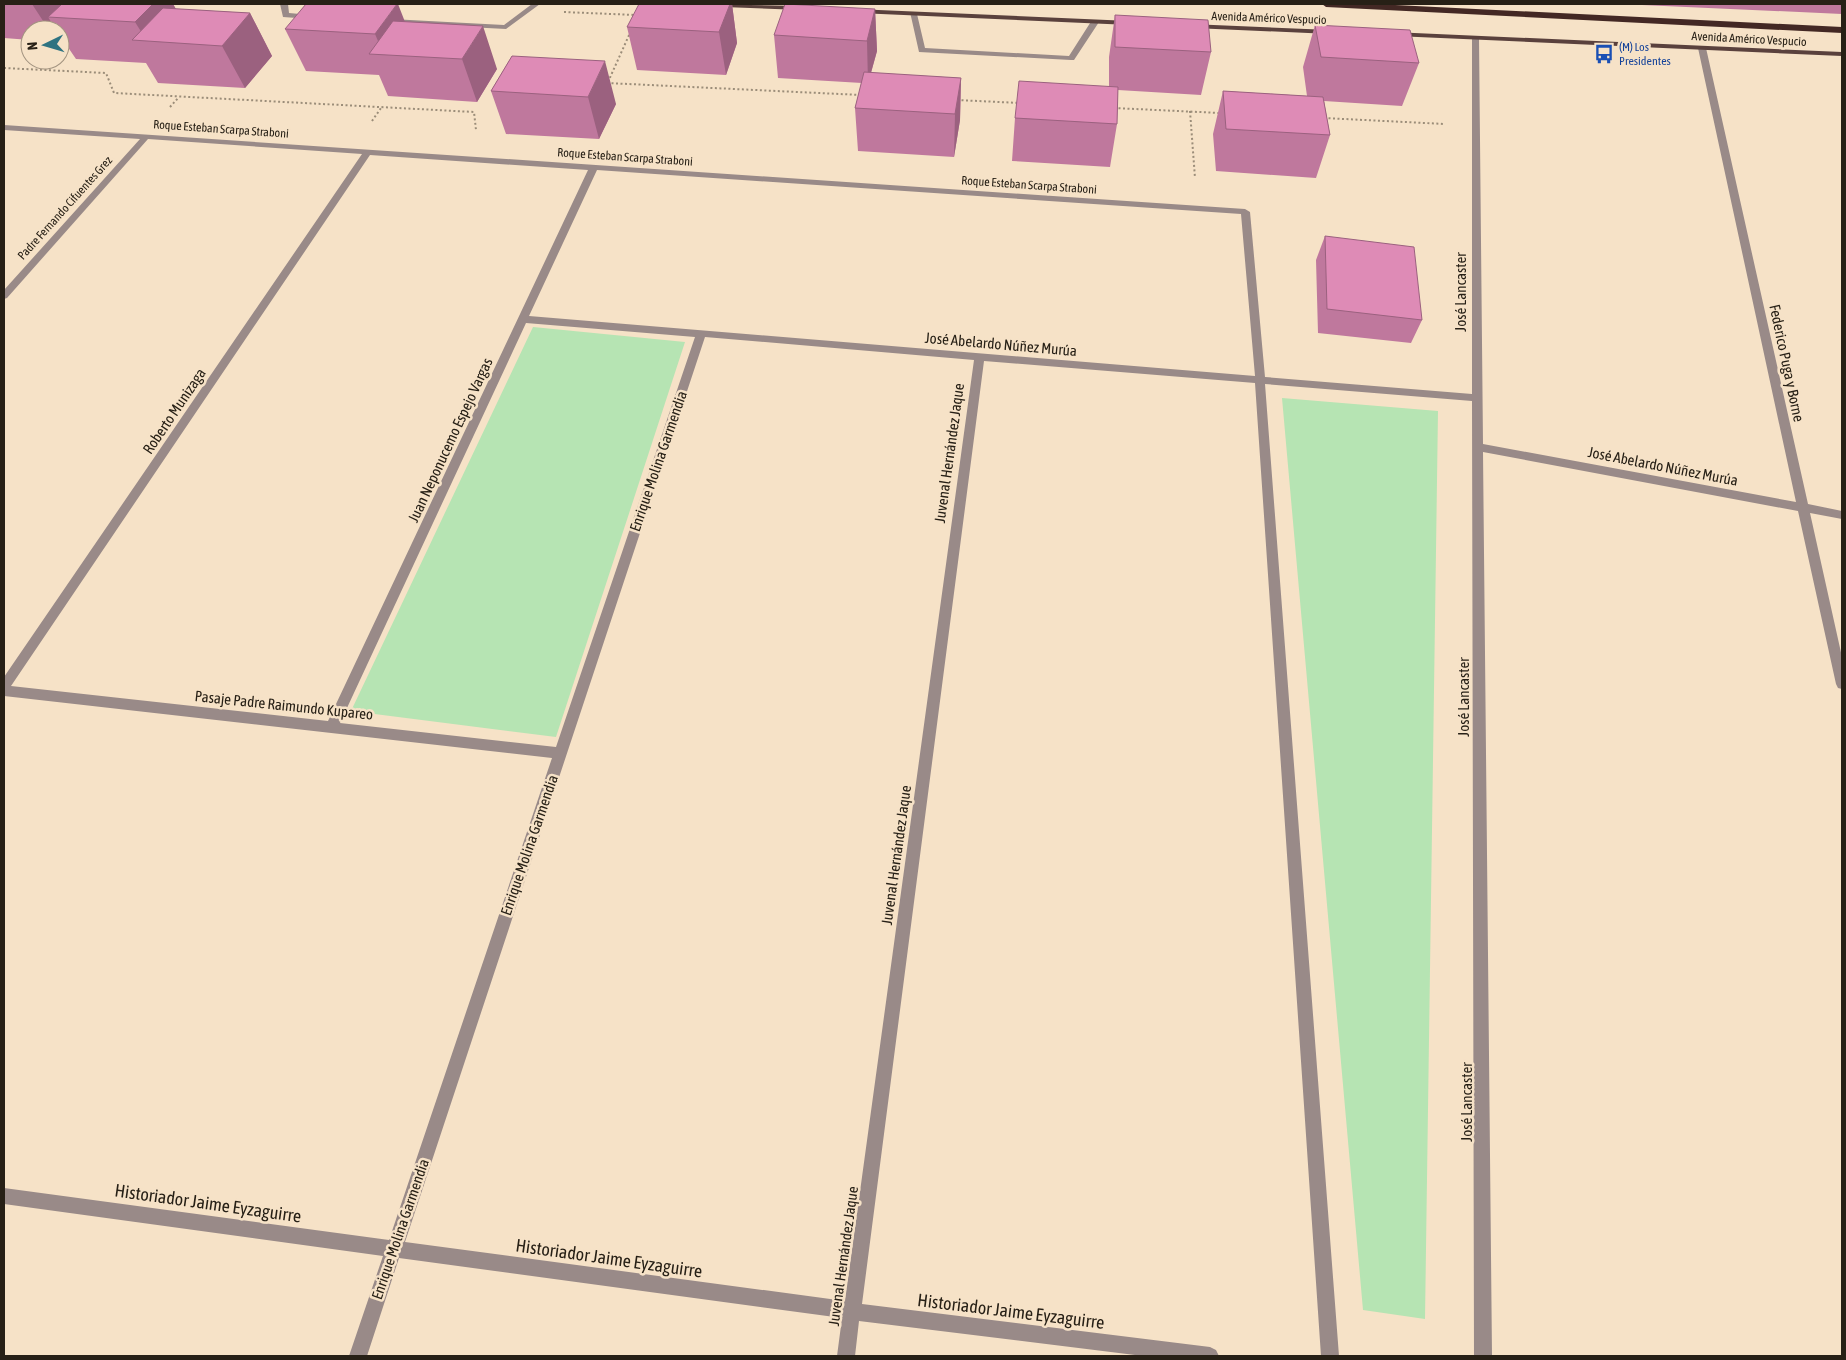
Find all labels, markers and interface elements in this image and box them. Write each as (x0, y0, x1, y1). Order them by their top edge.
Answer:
street label: Avenida Américo Vespucio (1211, 9, 1327, 27)
north arrow (20, 20, 70, 70)
street label: Avenida Américo Vespucio (1691, 29, 1807, 49)
place label: (M) Los Presidentes (1619, 40, 1671, 68)
text: N (24, 41, 40, 51)
bus stop icon: (M) Los Presidentes (1593, 43, 1615, 65)
street label: Roque Esteban Scarpa Straboni (153, 117, 289, 141)
street label: Roque Esteban Scarpa Straboni (557, 145, 693, 169)
street label: Padre Fernando Cifuentes Grez (15, 153, 116, 263)
street label: Roque Esteban Scarpa Straboni (961, 173, 1097, 197)
street label: José Lancaster (1452, 252, 1469, 332)
street label: Federico Puga y Borne (1766, 303, 1808, 423)
street label: José Abelardo Núñez Murúa (924, 329, 1078, 359)
street label: Juan Neponucemo Espejo Vargas (404, 355, 496, 525)
street label: Roberto Munizaga (139, 365, 209, 457)
street label: Juvenal Hernández Jaque (931, 382, 967, 524)
street label: Enrique Molina Garmendia (626, 389, 690, 533)
street label: José Abelardo Núñez Murúa (1587, 443, 1739, 489)
street label: José Lancaster (1455, 657, 1472, 737)
street label: Pasaje Padre Raimundo Kupareo (194, 687, 374, 723)
street label: Enrique Molina Garmendia (497, 773, 561, 917)
street label: Juvenal Hernández Jaque (878, 784, 914, 926)
street label: José Lancaster (1458, 1062, 1475, 1142)
street label: Enrique Molina Garmendia (368, 1157, 432, 1301)
street label: Historiador Jaime Eyzaguirre (113, 1180, 303, 1226)
street label: Juvenal Hernández Jaque (825, 1185, 861, 1327)
street label: Historiador Jaime Eyzaguirre (514, 1235, 704, 1281)
street label: Historiador Jaime Eyzaguirre (916, 1289, 1106, 1333)

